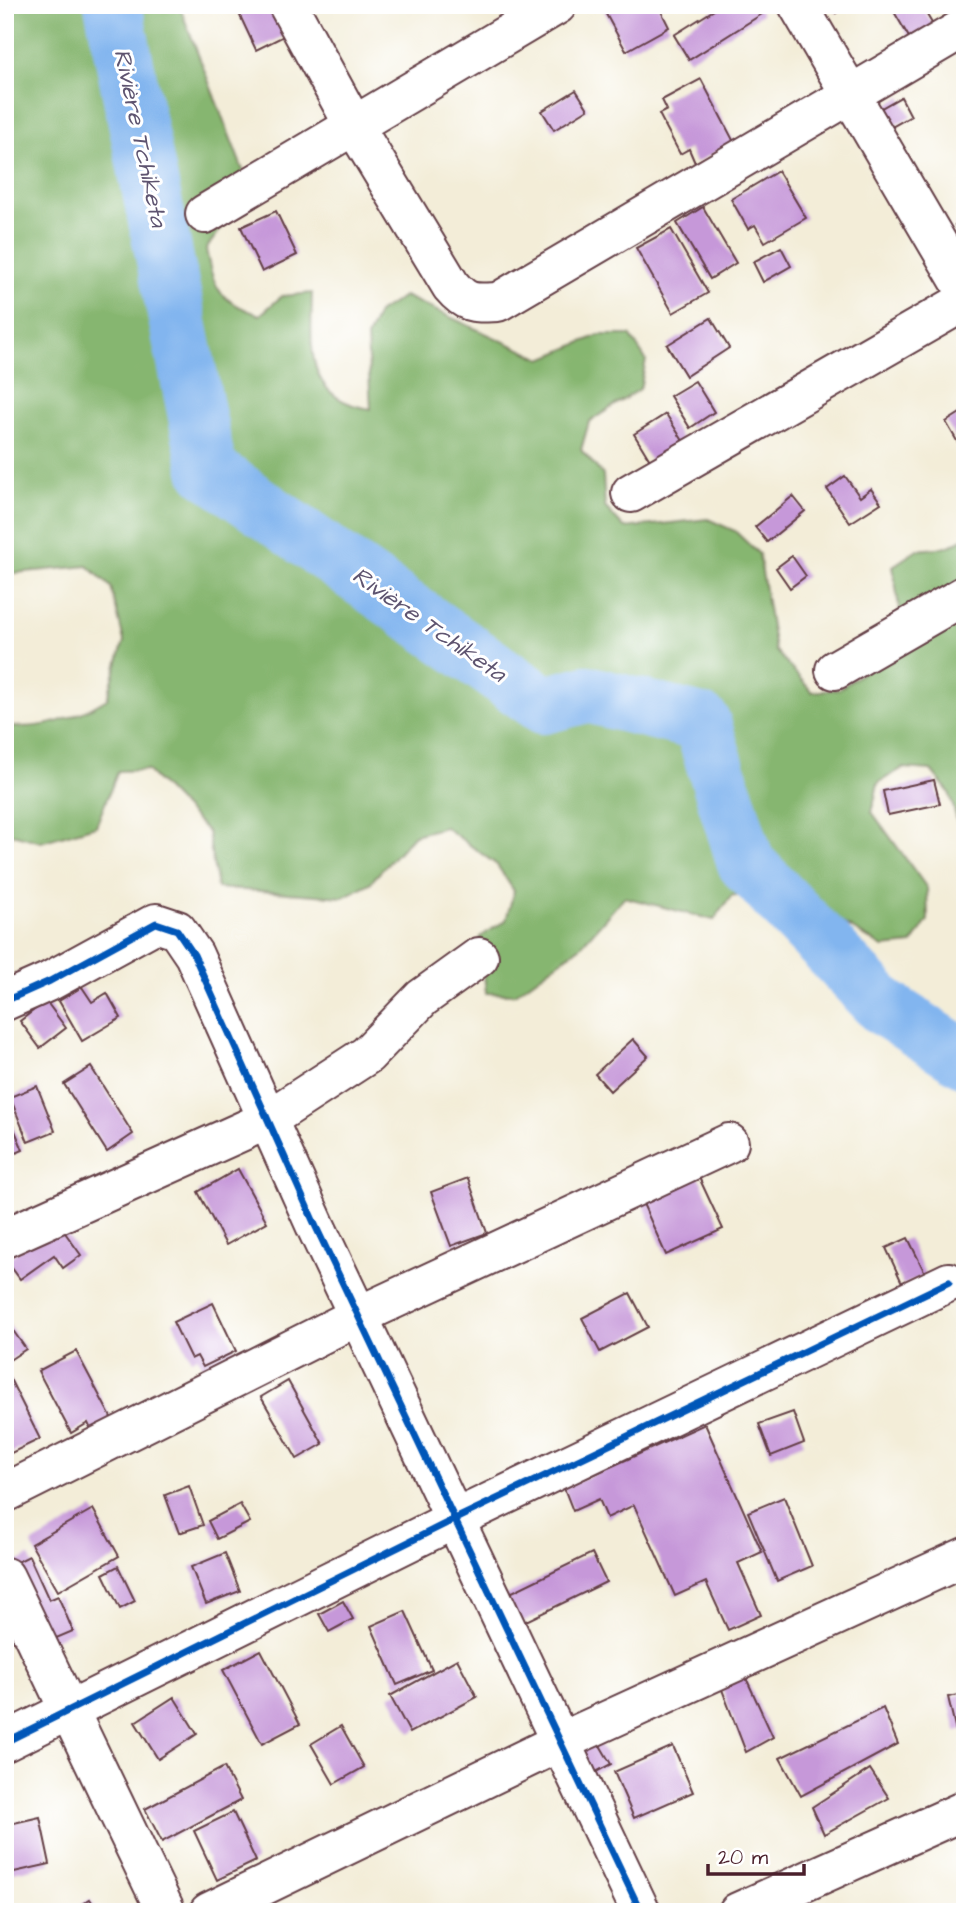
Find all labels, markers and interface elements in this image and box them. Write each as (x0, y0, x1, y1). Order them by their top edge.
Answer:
water label: Rivière Tchiketa (105, 46, 176, 232)
water label: Rivière Tchiketa (345, 559, 514, 692)
scale bar (708, 1833, 804, 1877)
text: 20 m (718, 1843, 769, 1872)

